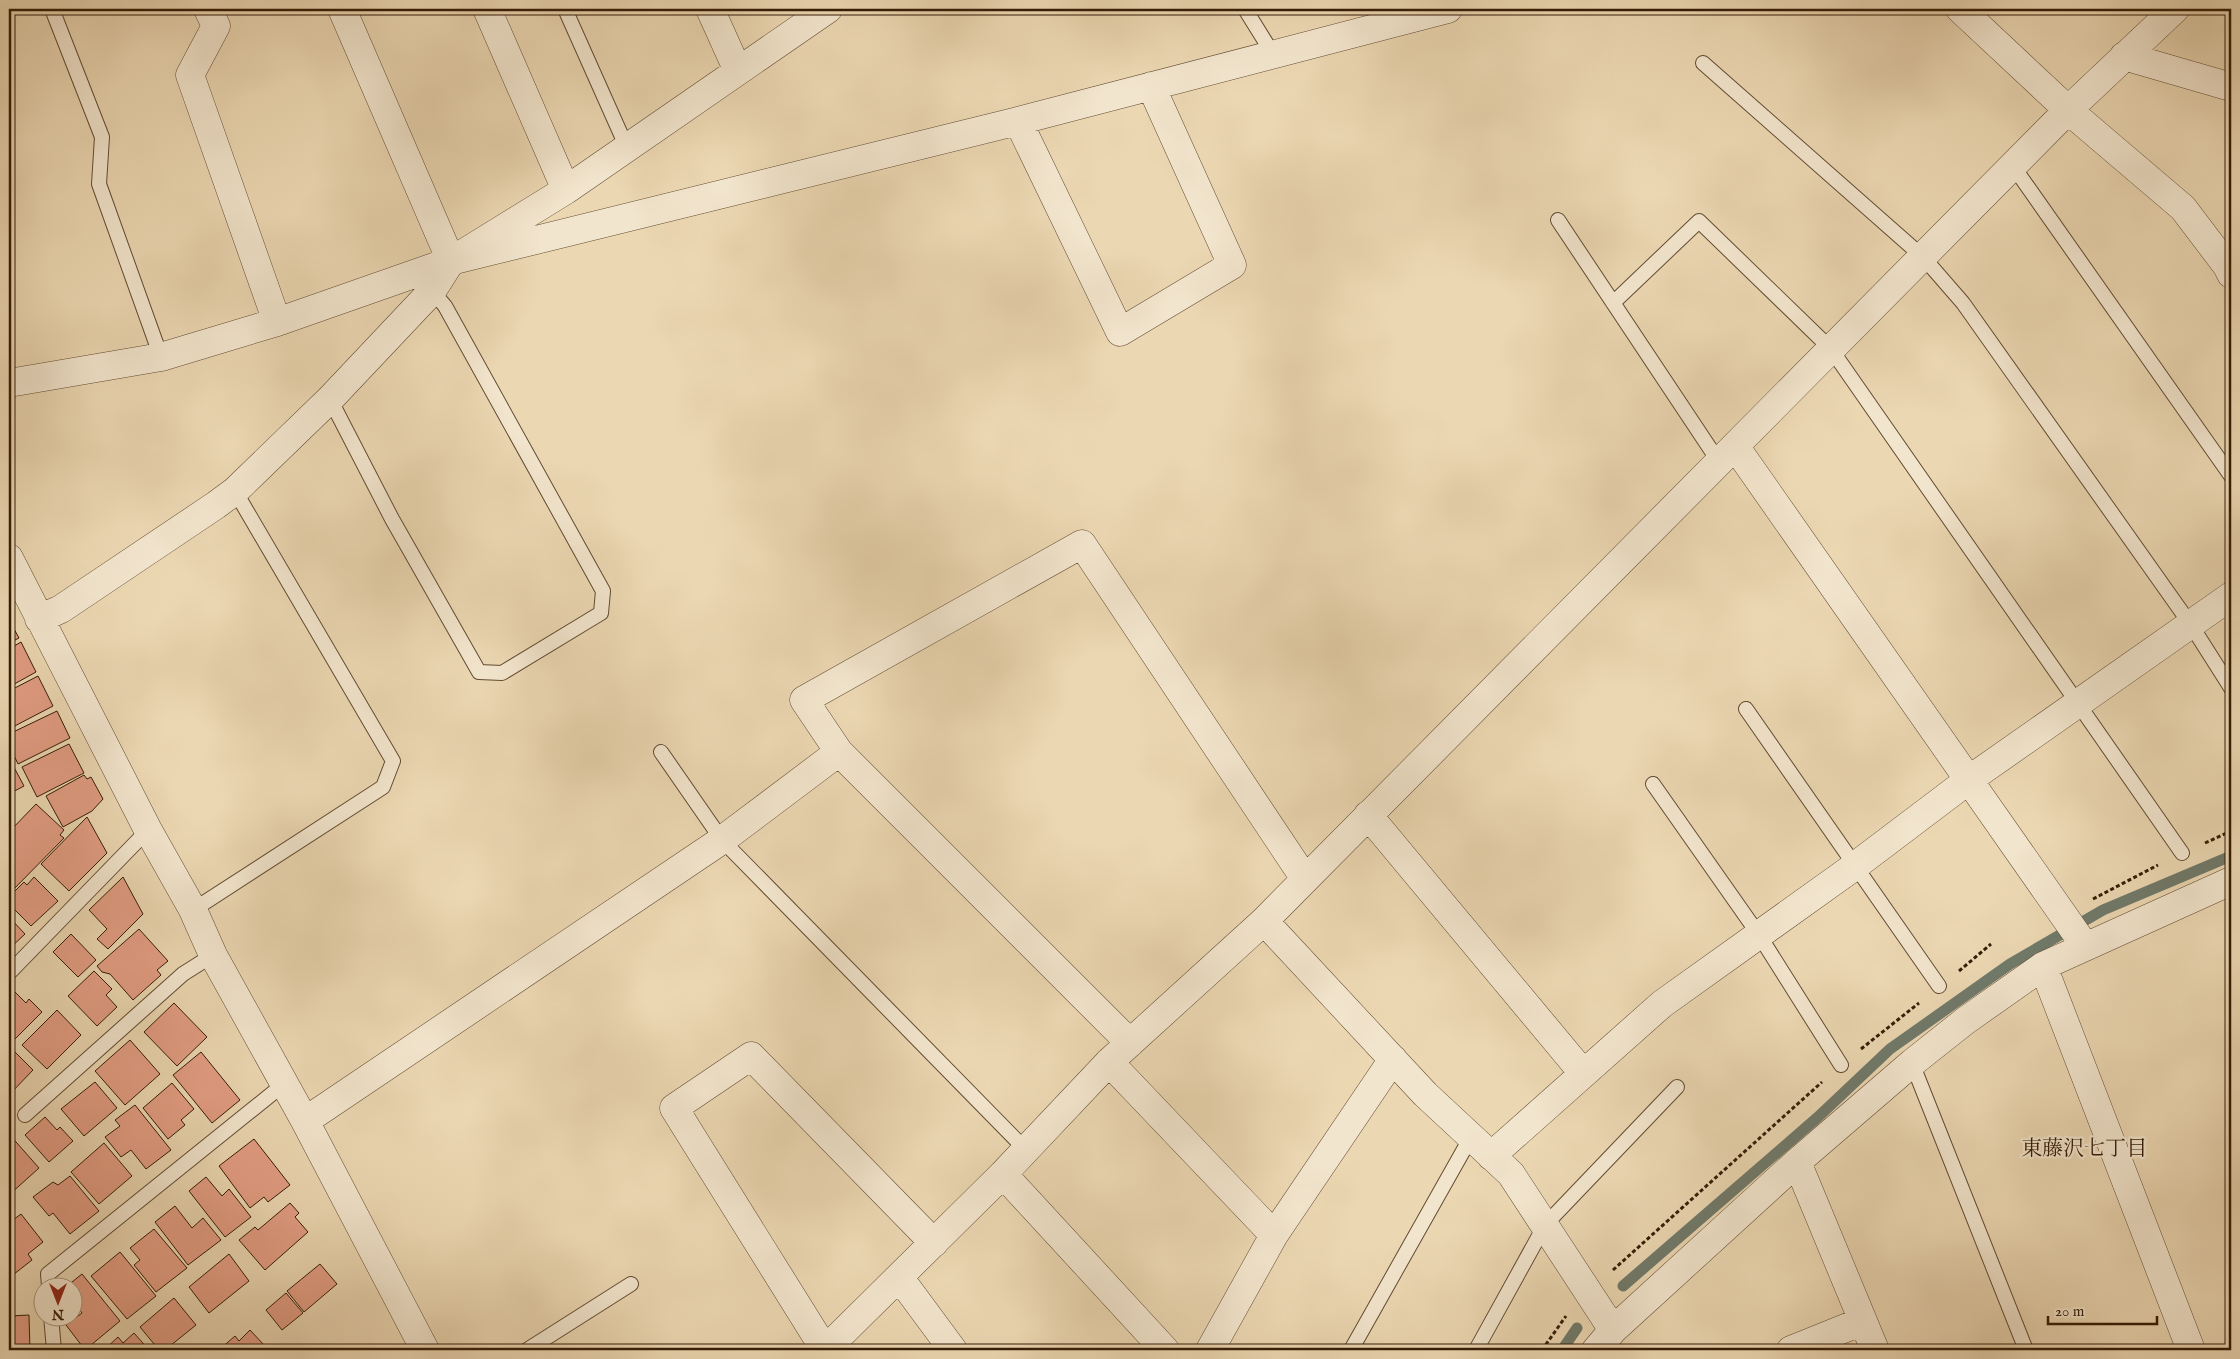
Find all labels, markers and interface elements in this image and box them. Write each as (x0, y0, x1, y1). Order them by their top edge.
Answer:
district label: 東藤沢七丁目 (2021, 1136, 2147, 1163)
north arrow (32, 1276, 82, 1326)
scale bar (2048, 1294, 2156, 1326)
text: 20 m (2055, 1302, 2085, 1321)
text: N (52, 1305, 65, 1323)

